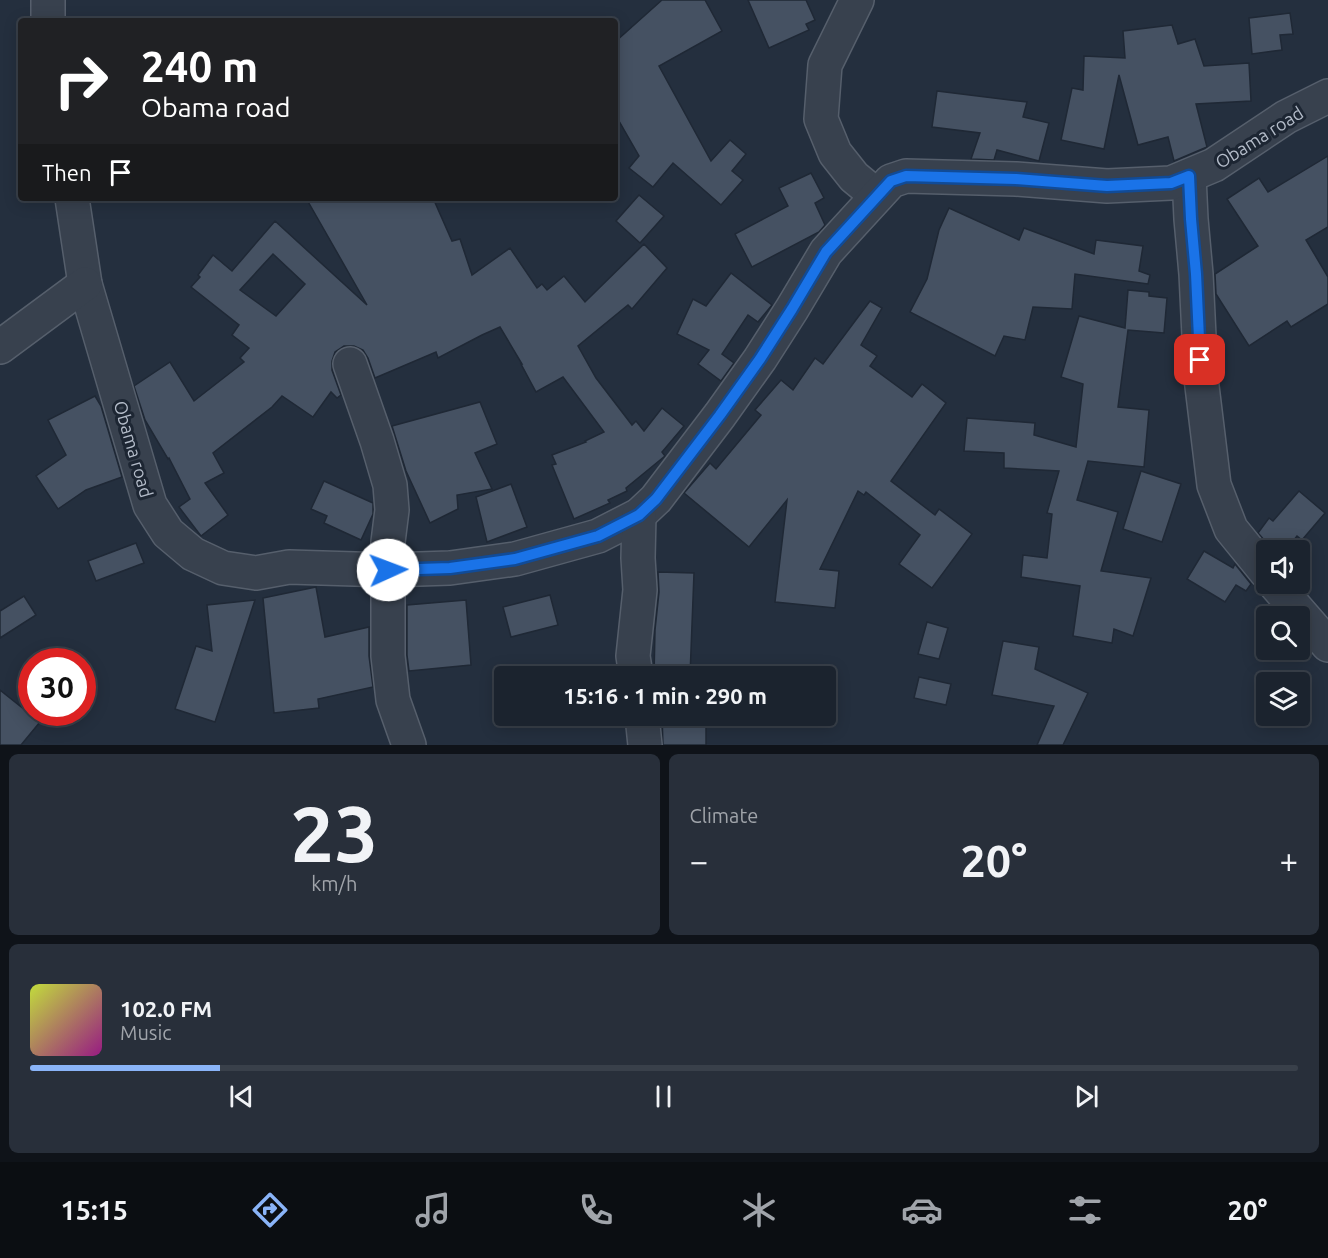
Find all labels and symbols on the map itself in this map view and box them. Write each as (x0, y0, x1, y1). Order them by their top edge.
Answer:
street label: Obama road (1211, 102, 1307, 172)
pin (1174, 334, 1225, 385)
street label: Obama road (111, 398, 157, 500)
position arrow (356, 538, 420, 602)
speed limit sign: 30 (18, 648, 96, 726)

